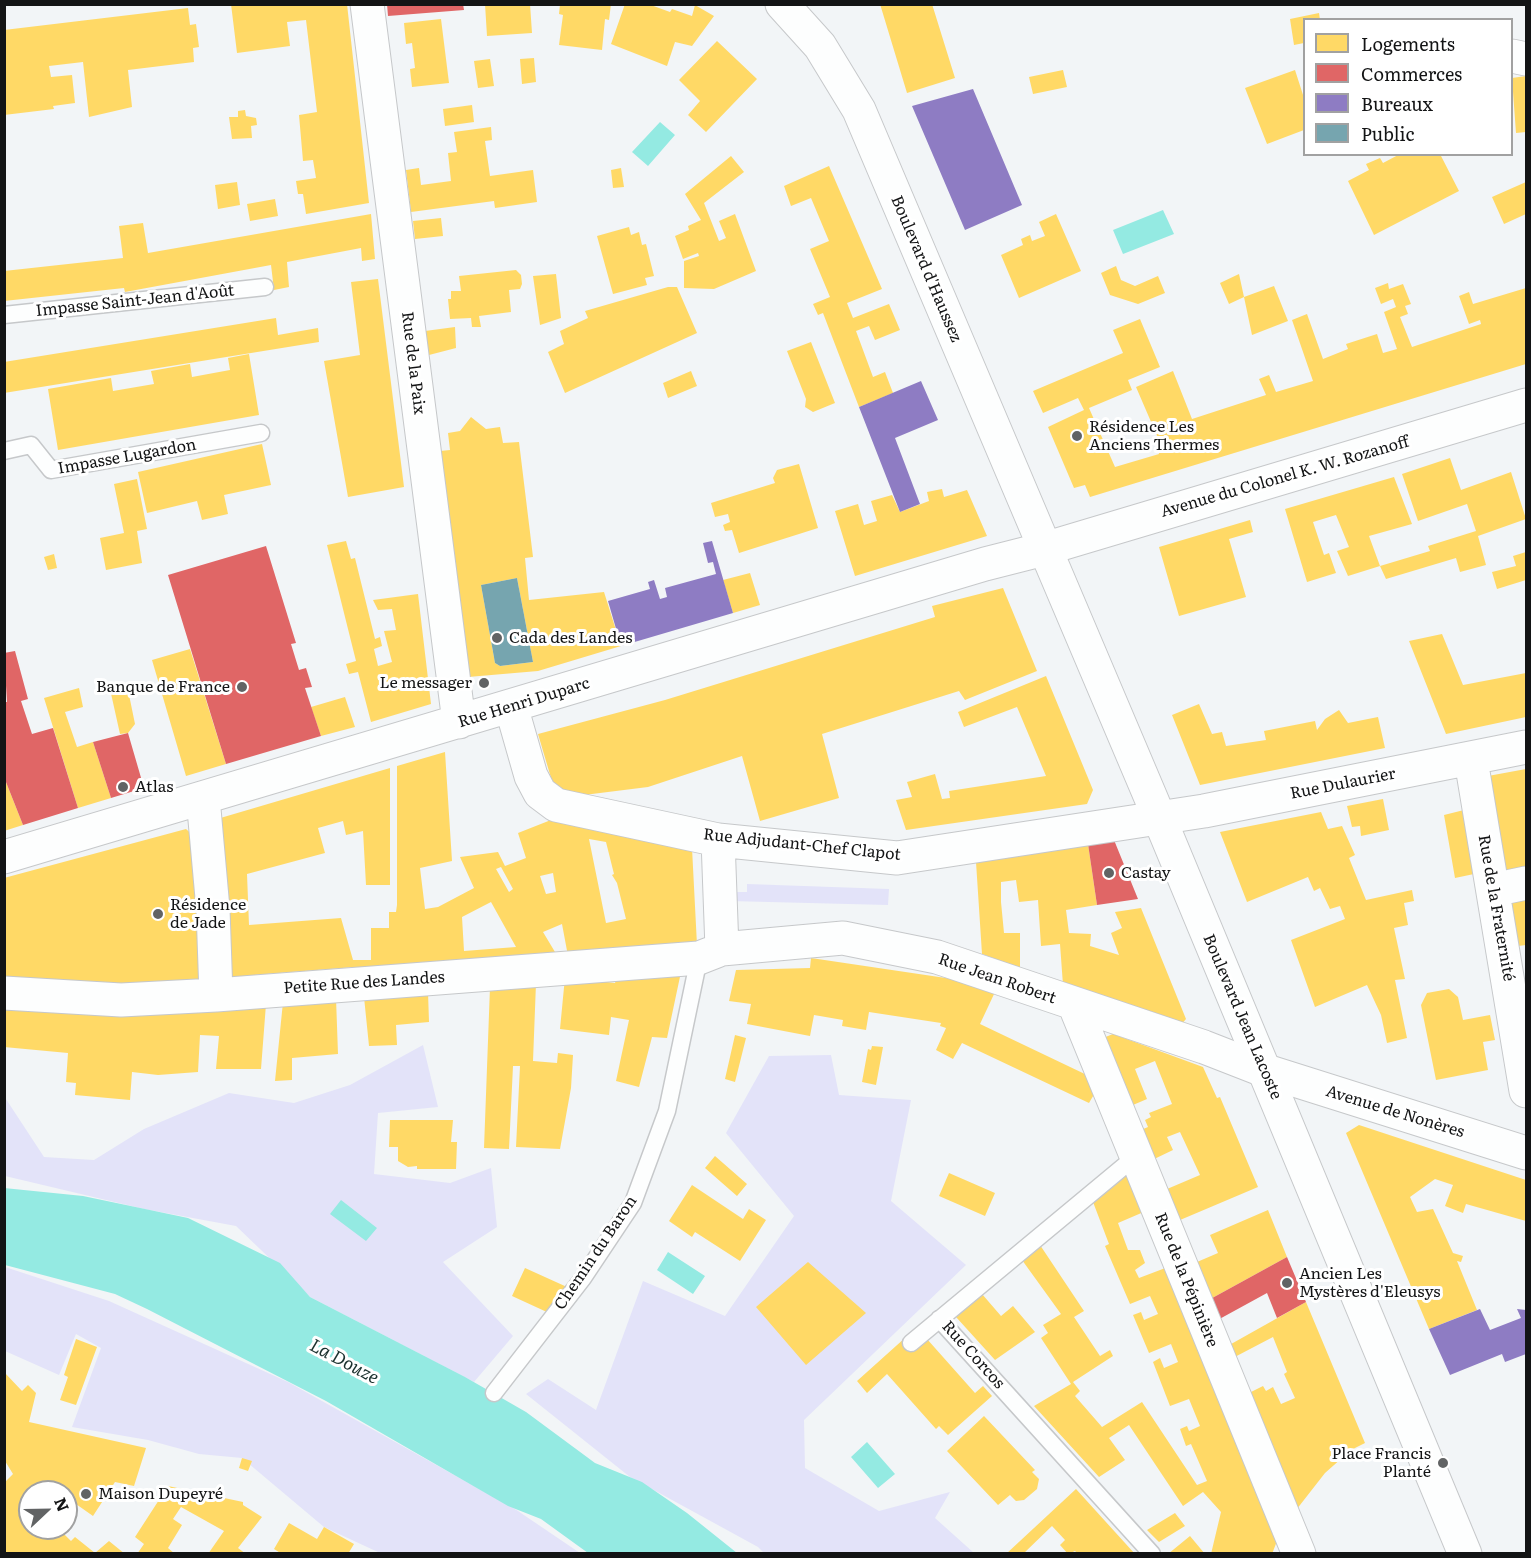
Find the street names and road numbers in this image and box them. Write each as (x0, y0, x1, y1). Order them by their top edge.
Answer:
street label: Boulevard d'Haussez (886, 193, 966, 345)
street label: Impasse Saint-Jean d'Août (35, 281, 235, 321)
street label: Rue de la Paix (397, 310, 429, 416)
street label: Avenue du Colonel K. W. Rozanoff (1159, 432, 1411, 522)
street label: Impasse Lugardon (56, 435, 198, 479)
street label: Rue Henri Duparc (456, 674, 592, 732)
street label: Rue Dulaurier (1289, 764, 1397, 804)
street label: Rue Adjudant-Chef Clapot (702, 825, 902, 865)
street label: Rue de la Fraternité (1474, 833, 1518, 983)
street label: Boulevard Jean Lacoste (1198, 931, 1286, 1103)
street label: Rue Jean Robert (936, 950, 1058, 1008)
street label: Petite Rue des Landes (283, 968, 445, 998)
street label: Avenue de Nonères (1324, 1082, 1466, 1142)
street label: Chemin du Baron (551, 1192, 641, 1314)
street label: Rue de la Pépinière (1150, 1210, 1222, 1350)
street label: Rue Corcos (938, 1317, 1008, 1393)

